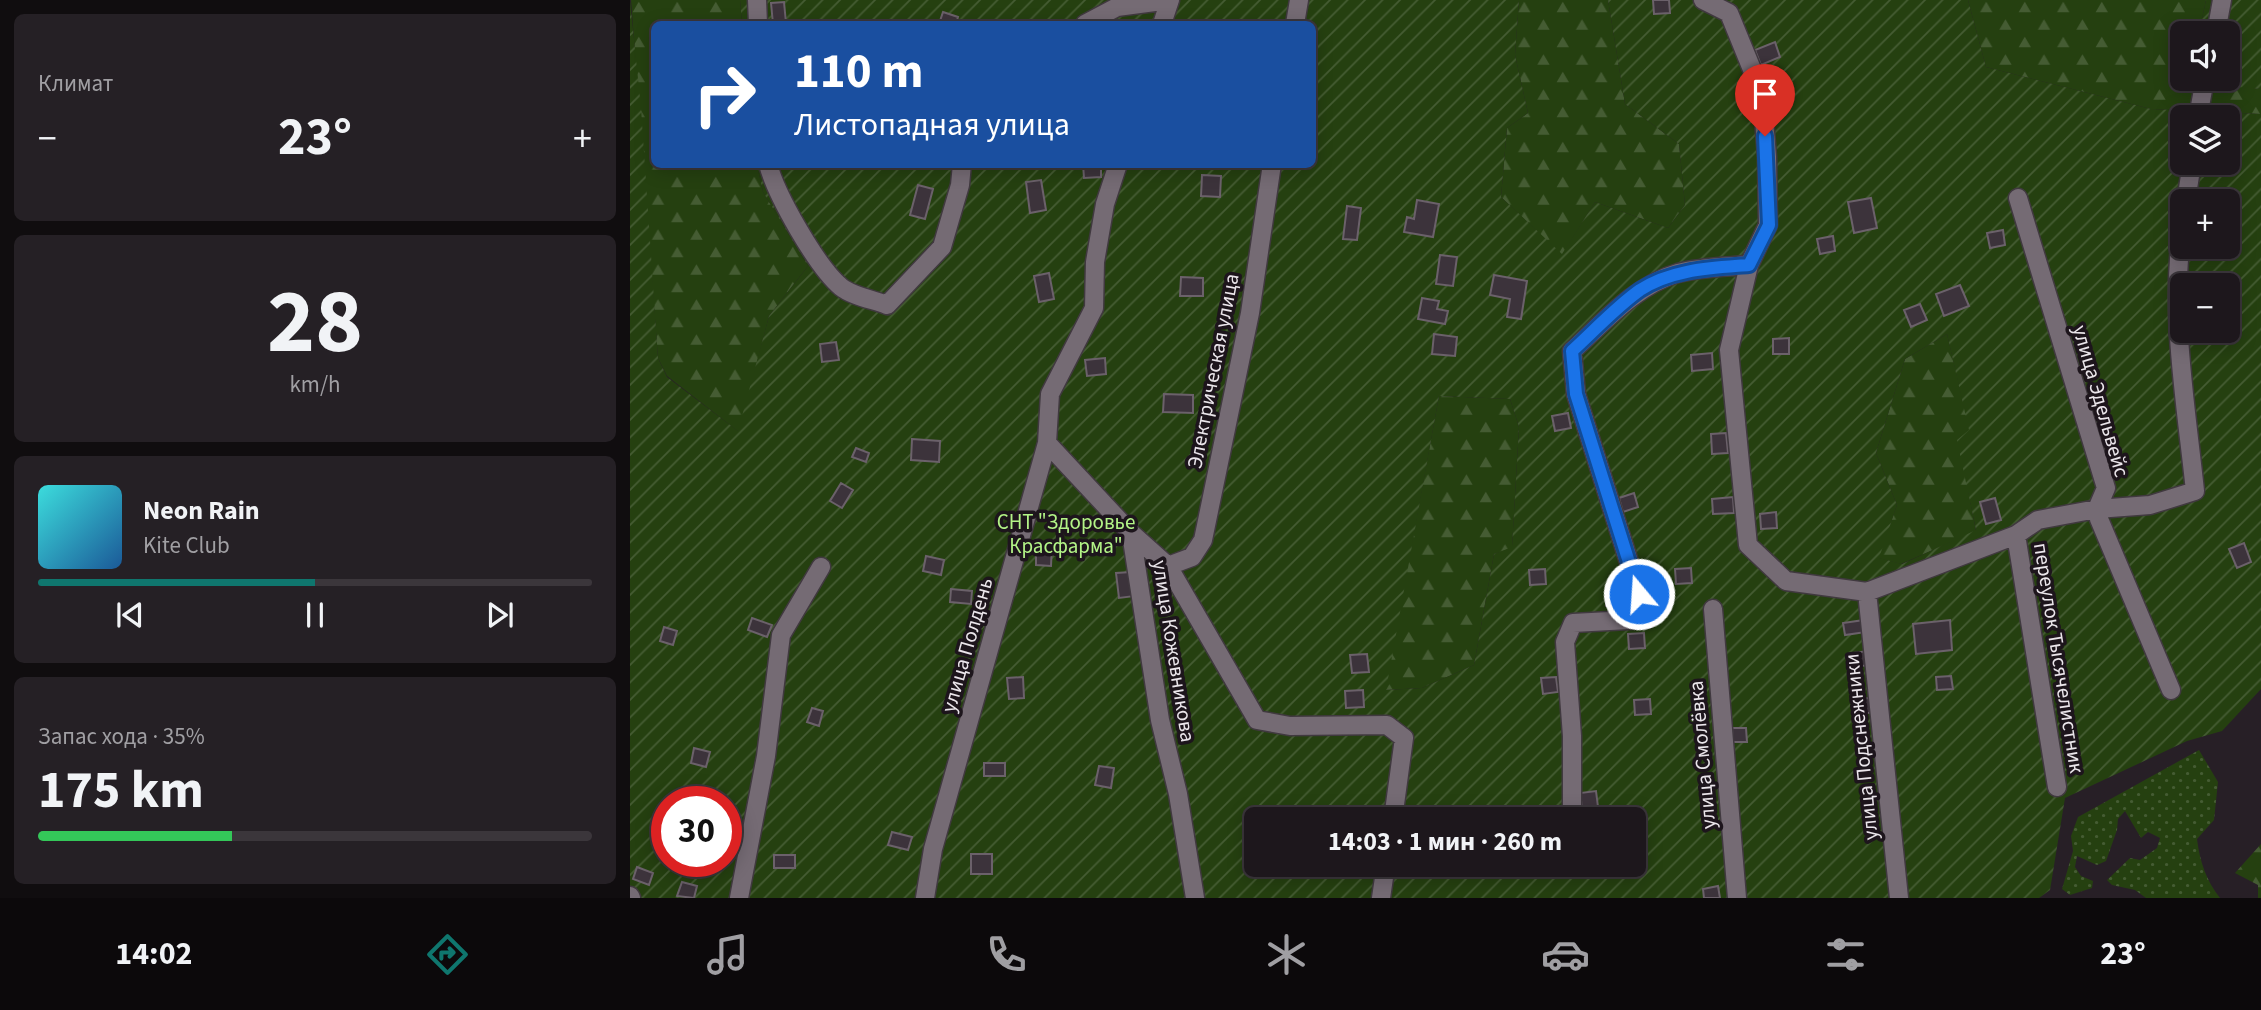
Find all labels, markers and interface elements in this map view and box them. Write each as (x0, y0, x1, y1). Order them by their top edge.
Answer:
map controls (2170, 21, 2240, 343)
button: sound (2170, 21, 2240, 91)
text: 110 m (794, 37, 923, 107)
icon: right (679, 49, 770, 140)
pin (1735, 64, 1795, 136)
text: Климат (38, 67, 113, 100)
icon: arrive (1746, 75, 1784, 113)
text: 23° (278, 101, 352, 175)
text: Листопадная улица (794, 102, 1070, 148)
button: layers (2170, 105, 2240, 175)
text: − (38, 112, 57, 166)
text: + (573, 112, 592, 166)
button: + (2170, 189, 2240, 259)
text: 28 (267, 258, 363, 387)
street label: Электрическая улица (1179, 271, 1247, 471)
button: − (2170, 273, 2240, 343)
street label: улица Эдельвейс (2065, 321, 2137, 481)
text: km/h (289, 368, 341, 401)
text: Neon Rain (143, 492, 260, 529)
park label: СНТ "Здоровье Красфарма" (997, 507, 1135, 561)
text: Kite Club (143, 529, 230, 562)
street label: переулок Тысячелистник (2026, 541, 2092, 776)
position arrow (1602, 557, 1676, 631)
street label: улица Кожевникова (1145, 558, 1203, 744)
street label: улица Полдень (933, 574, 1001, 716)
icon: previous (111, 596, 149, 634)
icon: pause (296, 596, 334, 634)
icon: next (481, 596, 519, 634)
street label: улица Подснежники (1836, 652, 1886, 842)
street label: улица Смолёвка (1681, 680, 1723, 830)
text: Запас хода · 35% (38, 720, 205, 753)
text: 175 km (38, 754, 204, 828)
speed limit sign: 30 (651, 786, 742, 877)
text: 14:03 · 1 мин · 260 m (1328, 823, 1562, 860)
icon: directions (423, 930, 472, 979)
icon: music (703, 930, 752, 979)
icon: phone (982, 930, 1031, 979)
icon: climate (1262, 930, 1311, 979)
icon: car (1541, 930, 1590, 979)
icon: filters (1821, 930, 1870, 979)
text: 14:02 (115, 931, 192, 977)
text: 23° (2100, 931, 2146, 977)

